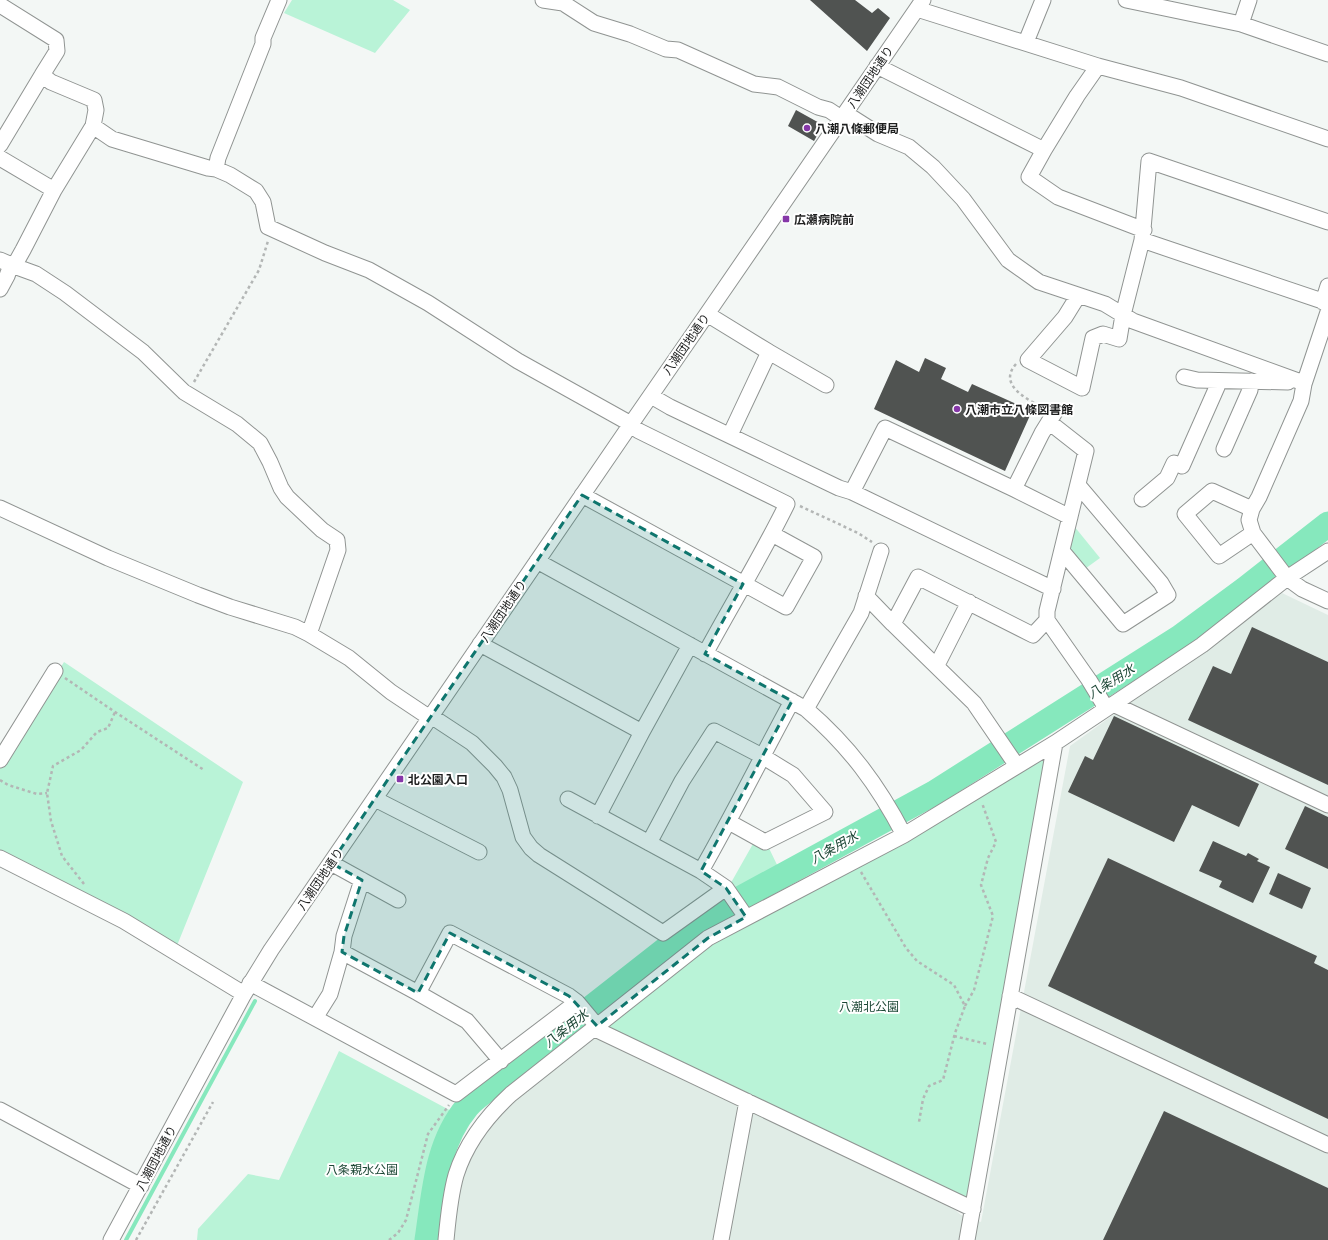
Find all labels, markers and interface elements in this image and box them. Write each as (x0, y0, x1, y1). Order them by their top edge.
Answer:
street label: 八潮団地通り (844, 43, 896, 111)
place label: 八潮八條郵便局 (815, 121, 899, 136)
marker: 八潮八條郵便局 (802, 123, 812, 133)
place label: 広瀬病院前 (794, 212, 854, 227)
marker: 広瀬病院前 (781, 214, 791, 224)
street label: 八潮団地通り (659, 310, 713, 378)
place label: 八潮市立八條図書館 (965, 402, 1073, 417)
marker: 八潮市立八條図書館 (952, 404, 962, 414)
street label: 八潮団地通り (477, 577, 529, 645)
water label: 八条用水 (1085, 659, 1139, 702)
place label: 北公園入口 (408, 772, 468, 787)
marker: 北公園入口 (395, 774, 405, 784)
water label: 八条用水 (807, 826, 862, 867)
street label: 八潮団地通り (294, 845, 346, 913)
park label: 八潮北公園 (839, 999, 899, 1014)
water label: 八条用水 (541, 1004, 593, 1050)
street label: 八潮団地通り (132, 1123, 180, 1193)
park label: 八条親水公園 (326, 1162, 398, 1177)

